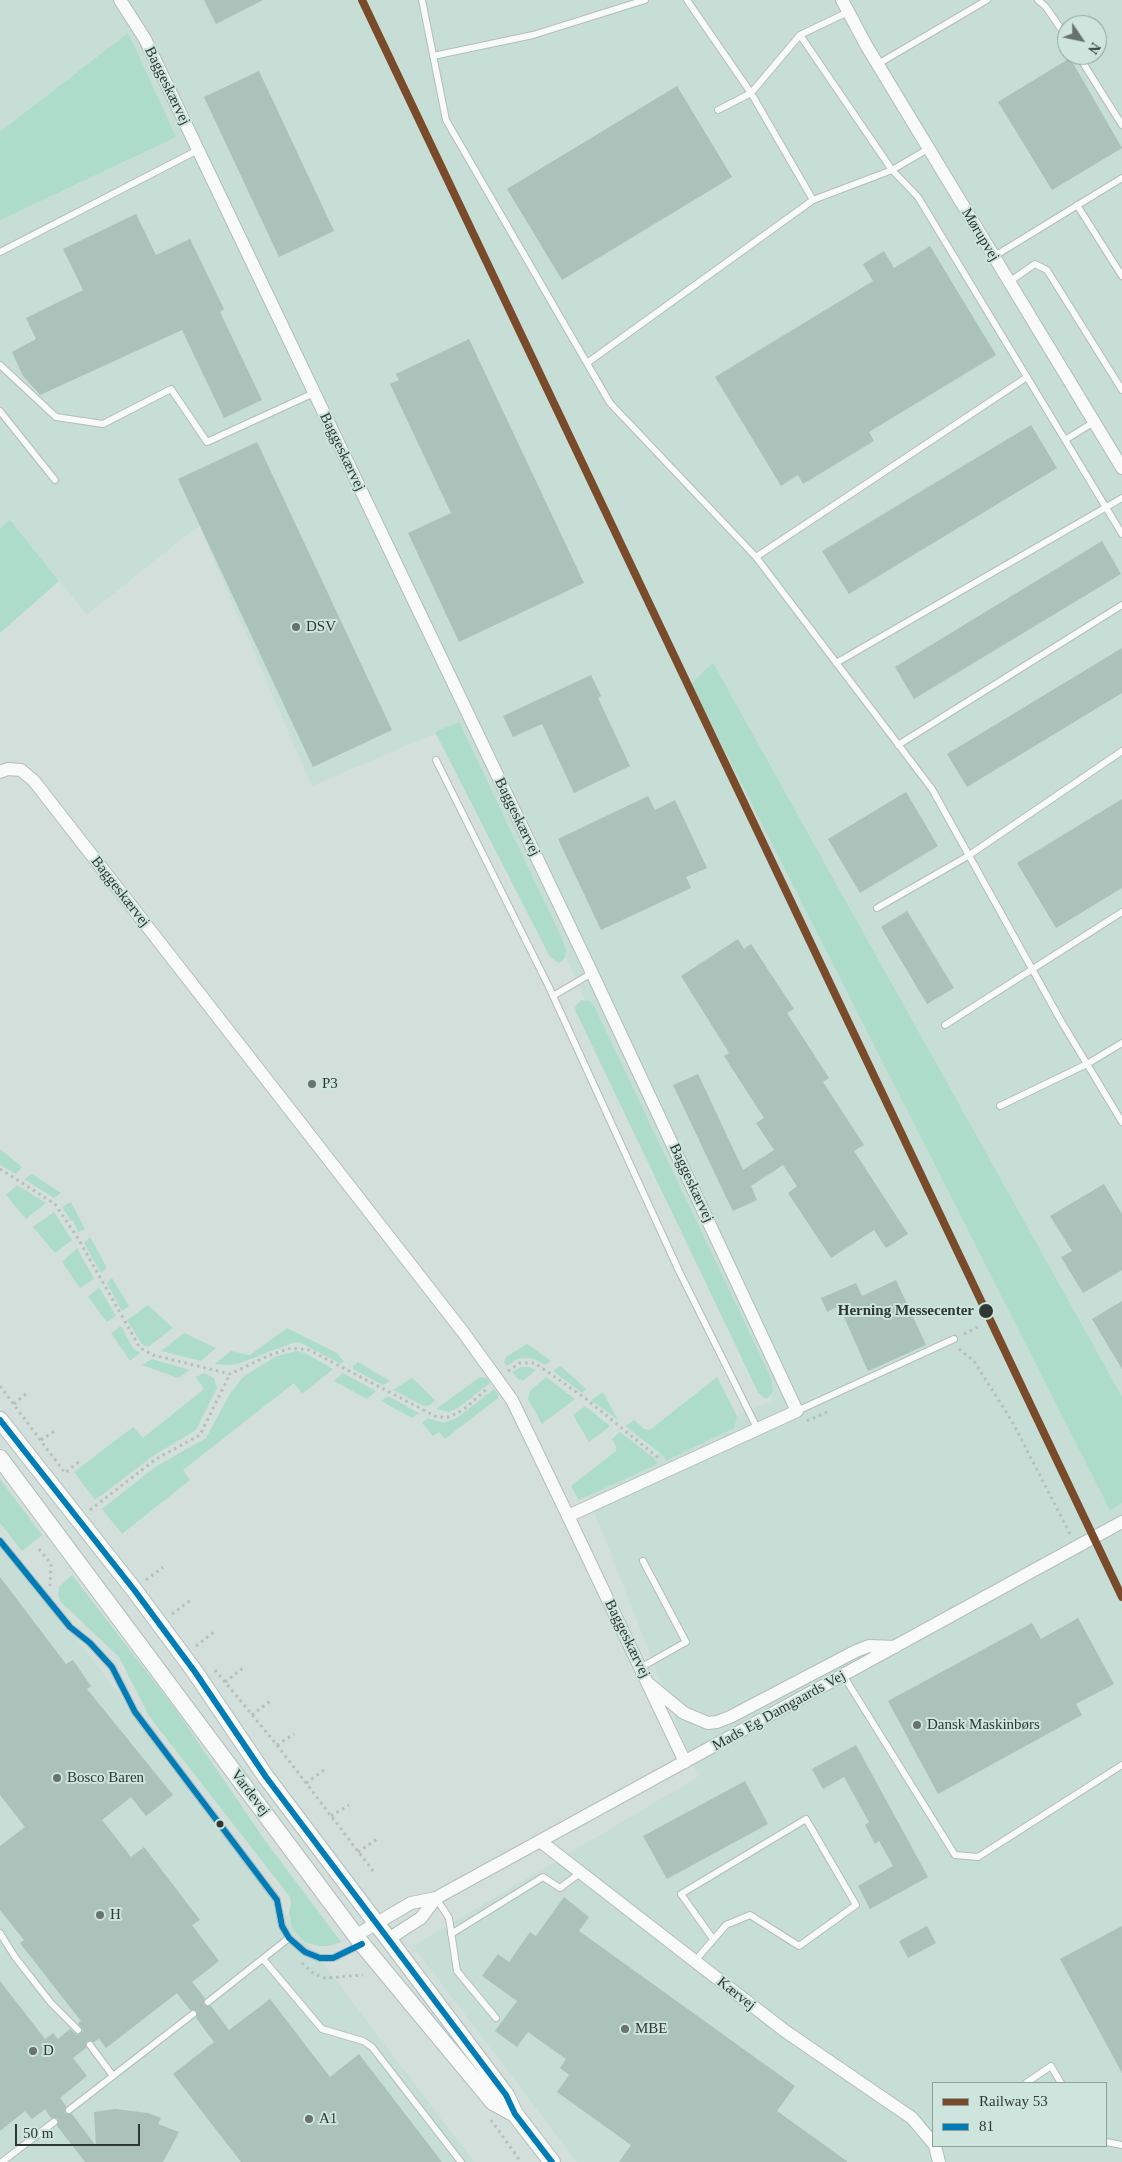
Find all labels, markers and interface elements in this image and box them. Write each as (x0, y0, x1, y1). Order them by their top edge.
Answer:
north arrow (1057, 15, 1107, 65)
text: N (1085, 40, 1103, 56)
street label: Baggeskærvej (140, 44, 194, 128)
street label: Mørupvej (957, 205, 1003, 265)
street label: Baggeskærvej (315, 410, 369, 494)
place label: DSV (306, 618, 336, 636)
marker: DSV (290, 621, 302, 633)
street label: Baggeskærvej (490, 775, 544, 859)
street label: Baggeskærvej (87, 853, 153, 931)
place label: P3 (322, 1075, 338, 1093)
marker: P3 (306, 1078, 318, 1090)
street label: Baggeskærvej (665, 1141, 717, 1225)
place label: Herning Messecenter (838, 1302, 974, 1320)
marker: Herning Messecenter (977, 1302, 995, 1320)
street label: Baggeskærvej (600, 1597, 654, 1681)
street label: Mads Eg Damgaards Vej (709, 1667, 849, 1755)
place label: Dansk Maskinbørs (927, 1716, 1040, 1734)
marker: Dansk Maskinbørs (911, 1719, 923, 1731)
street label: Vardevej (227, 1766, 273, 1820)
place label: Bosco Baren (67, 1769, 144, 1787)
marker: Bosco Baren (51, 1772, 63, 1784)
unlabelled marker (215, 1819, 225, 1829)
place label: H (110, 1906, 121, 1924)
marker: H (94, 1909, 106, 1921)
street label: Kærvej (713, 1973, 759, 2015)
place label: MBE (635, 2020, 668, 2038)
marker: MBE (619, 2023, 631, 2035)
place label: D (43, 2042, 54, 2060)
marker: D (27, 2045, 39, 2057)
legend (932, 2082, 1107, 2147)
text: Railway 53 (979, 2093, 1048, 2109)
place label: A1 (319, 2110, 337, 2128)
marker: A1 (303, 2113, 315, 2125)
scale bar (18, 2114, 142, 2146)
text: 81 (979, 2118, 994, 2134)
text: 50 m (23, 2125, 53, 2141)

